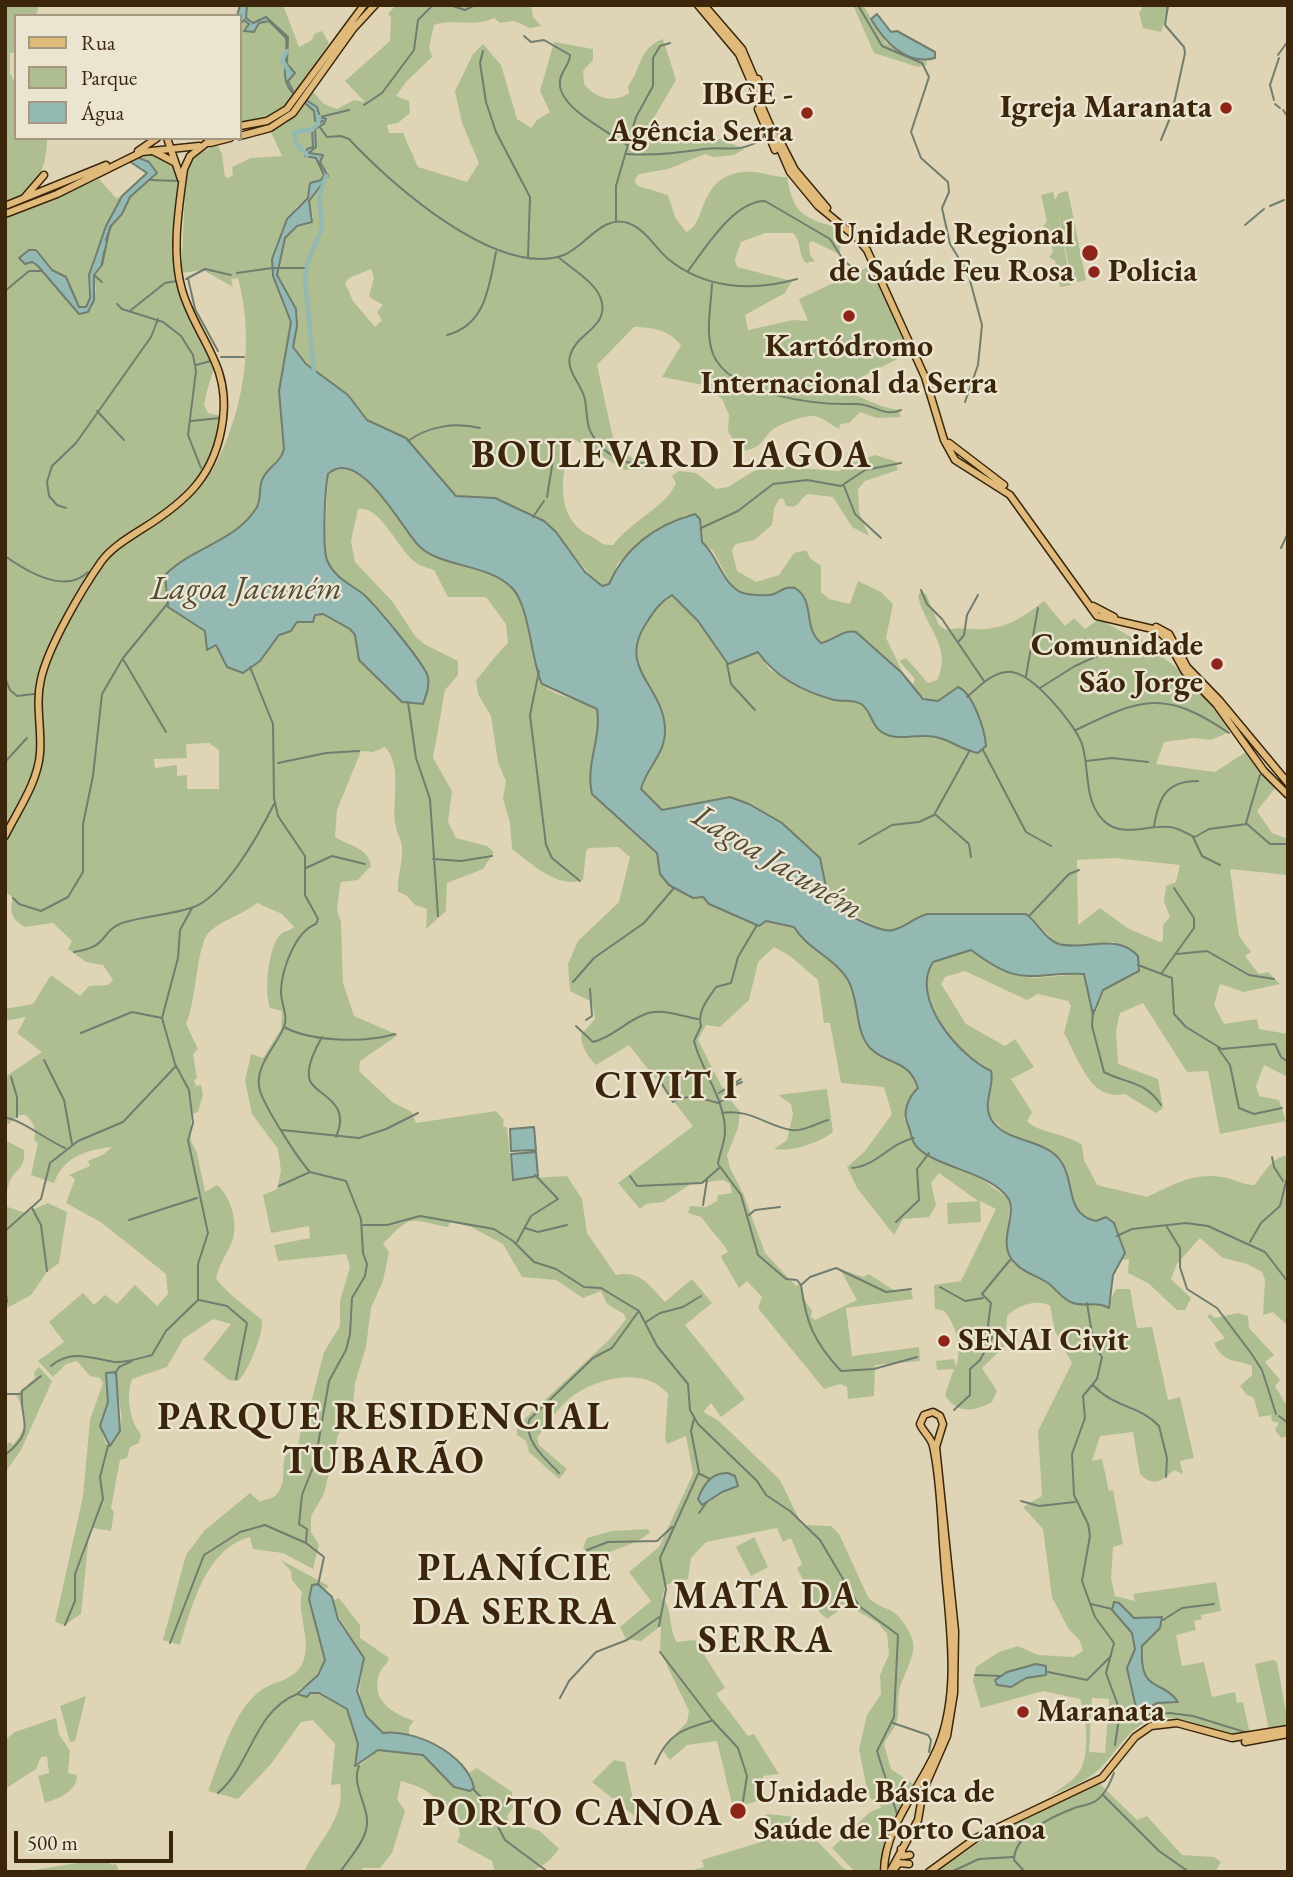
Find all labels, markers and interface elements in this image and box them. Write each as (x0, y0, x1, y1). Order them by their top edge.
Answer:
legend (14, 14, 242, 140)
text: Rua (81, 29, 115, 56)
text: Parque (81, 64, 137, 91)
place label: IBGE - Agência Serra (609, 76, 793, 151)
place label: Igreja Maranata (1000, 89, 1212, 127)
text: Água (81, 99, 124, 126)
marker: Igreja Maranata (1218, 100, 1234, 116)
marker: IBGE - Agência Serra (799, 105, 815, 121)
place label: Unidade Regional de Saúde Feu Rosa (829, 216, 1074, 291)
marker: Unidade Regional de Saúde Feu Rosa (1080, 243, 1100, 263)
place label: Policia (1108, 253, 1197, 291)
marker: Policia (1086, 264, 1102, 280)
marker: Kartódromo Internacional da Serra (841, 308, 857, 324)
place label: Kartódromo Internacional da Serra (701, 328, 997, 403)
district label: BOULEVARD LAGOA (473, 434, 871, 480)
water label: Lagoa Jacuném (150, 570, 342, 610)
place label: Comunidade São Jorge (1031, 627, 1203, 702)
marker: Comunidade São Jorge (1209, 656, 1225, 672)
water label: Lagoa Jacuném (685, 797, 869, 929)
district label: CIVIT I (596, 1065, 738, 1111)
place label: SENAI Civit (958, 1322, 1129, 1360)
marker: SENAI Civit (936, 1333, 952, 1349)
district label: PARQUE RESIDENCIAL TUBARÃO (159, 1396, 609, 1486)
district label: PLANÍCIE DA SERRA (413, 1547, 617, 1636)
district label: MATA DA SERRA (673, 1575, 859, 1664)
place label: Maranata (1037, 1693, 1165, 1731)
marker: Maranata (1015, 1704, 1031, 1720)
place label: Unidade Básica de Saúde de Porto Canoa (754, 1774, 1046, 1849)
district label: PORTO CANOA (424, 1792, 722, 1838)
marker: Unidade Básica de Saúde de Porto Canoa (728, 1801, 748, 1821)
scale bar (18, 1818, 177, 1862)
text: 500 m (27, 1829, 78, 1856)

